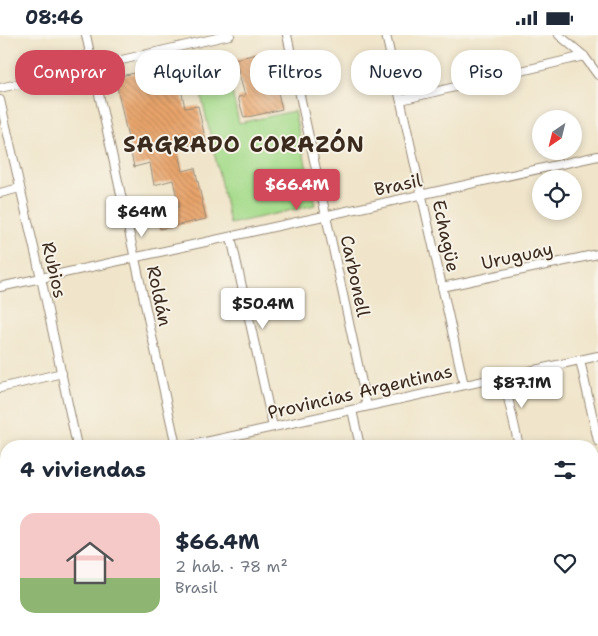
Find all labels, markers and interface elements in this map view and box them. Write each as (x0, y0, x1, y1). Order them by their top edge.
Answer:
text: 08:46 (25, 5, 83, 30)
chip: Comprar (15, 50, 125, 95)
chip: Alquilar (135, 50, 240, 95)
chip: Filtros (250, 50, 341, 95)
chip: Nuevo (351, 50, 441, 95)
chip: Piso (451, 50, 521, 95)
north arrow (532, 110, 582, 160)
map controls (532, 110, 582, 220)
district label: SAGRADO CORAZÓN (123, 128, 365, 159)
street label: Brasil (372, 168, 425, 202)
pin: $66.4M (256, 169, 338, 211)
button: locate (532, 170, 582, 220)
text: $66.4M (265, 174, 329, 195)
pin: $64M (112, 195, 172, 238)
street label: Echagüe (427, 198, 465, 274)
text: $64M (117, 201, 167, 222)
street label: Carbonell (335, 233, 375, 320)
street label: Uruguay (479, 237, 555, 275)
street label: Rubios (36, 239, 72, 301)
street label: Roldán (141, 263, 177, 329)
pin: $50.4M (222, 287, 304, 330)
text: $50.4M (232, 293, 294, 314)
street label: Provincias Argentinas (265, 359, 455, 425)
pin: $87.1M (481, 367, 563, 409)
text: $87.1M (493, 372, 551, 393)
text: 4 viviendas (20, 456, 146, 484)
icon: filters (551, 456, 579, 484)
text: $66.4M (175, 528, 260, 556)
icon: home (60, 533, 120, 593)
icon: heart (551, 549, 579, 577)
text: 2 hab. · 78 m² (175, 556, 288, 577)
text: Brasil (175, 577, 218, 598)

